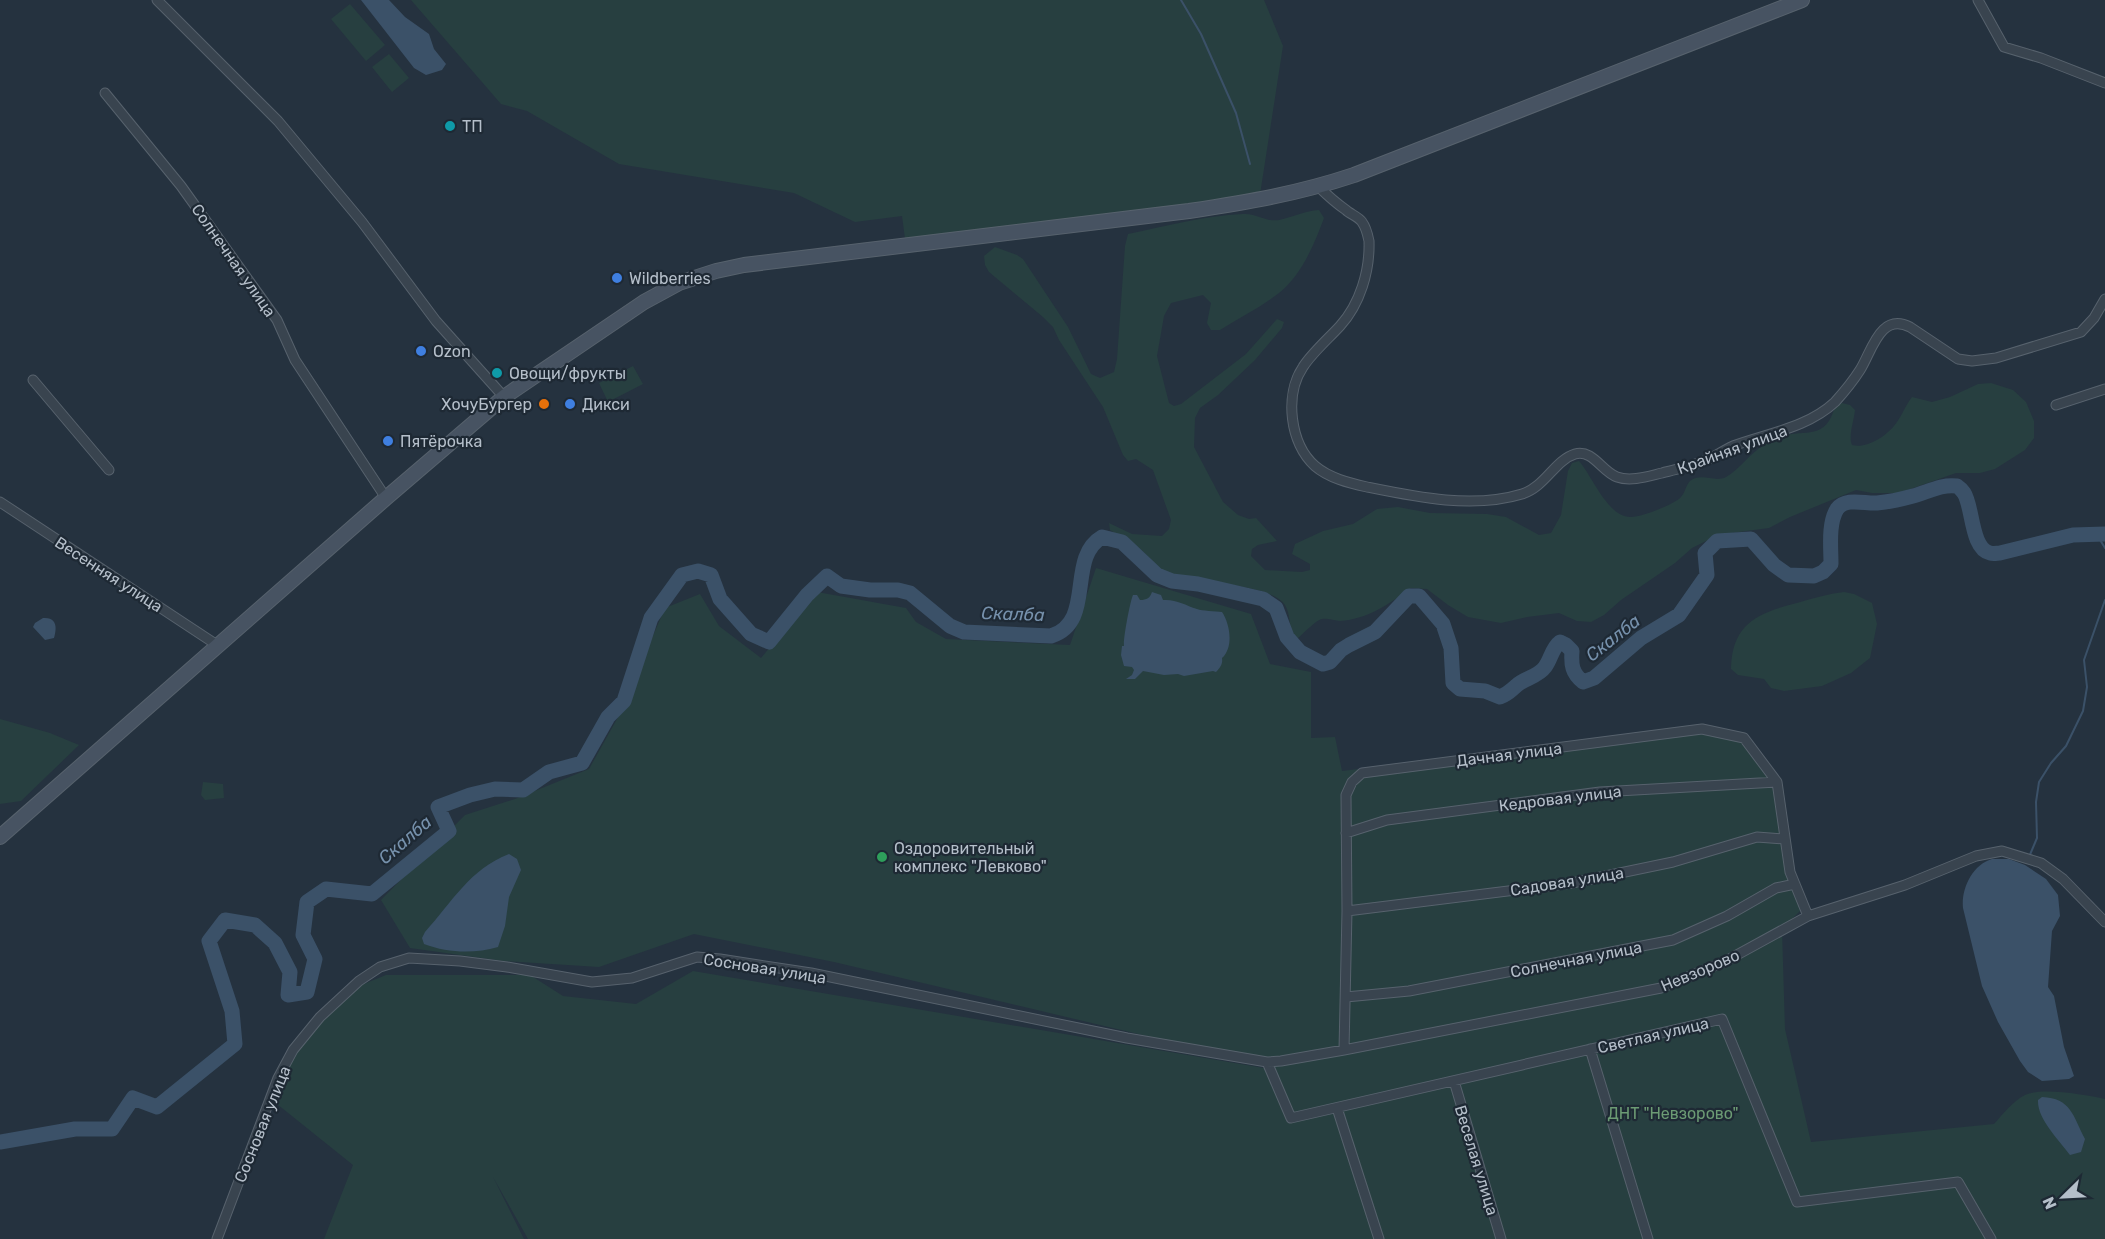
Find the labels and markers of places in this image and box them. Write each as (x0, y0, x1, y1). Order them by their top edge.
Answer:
place label: ТП (462, 117, 483, 136)
marker: ТП (443, 119, 457, 133)
place label: Wildberries (629, 269, 711, 288)
marker: Wildberries (610, 271, 624, 285)
place label: Ozon (433, 342, 471, 361)
marker: Ozon (414, 344, 428, 358)
place label: Овощи/фрукты (509, 364, 626, 383)
marker: Овощи/фрукты (490, 366, 504, 380)
place label: ХочуБургер (441, 395, 532, 414)
place label: Дикси (582, 395, 630, 414)
marker: ХочуБургер (537, 397, 551, 411)
marker: Дикси (563, 397, 577, 411)
place label: Пятёрочка (400, 432, 482, 451)
marker: Пятёрочка (381, 434, 395, 448)
place label: Оздоровительный комплекс "Левково" (894, 839, 1047, 876)
marker: Оздоровительный комплекс "Левково" (875, 850, 889, 864)

